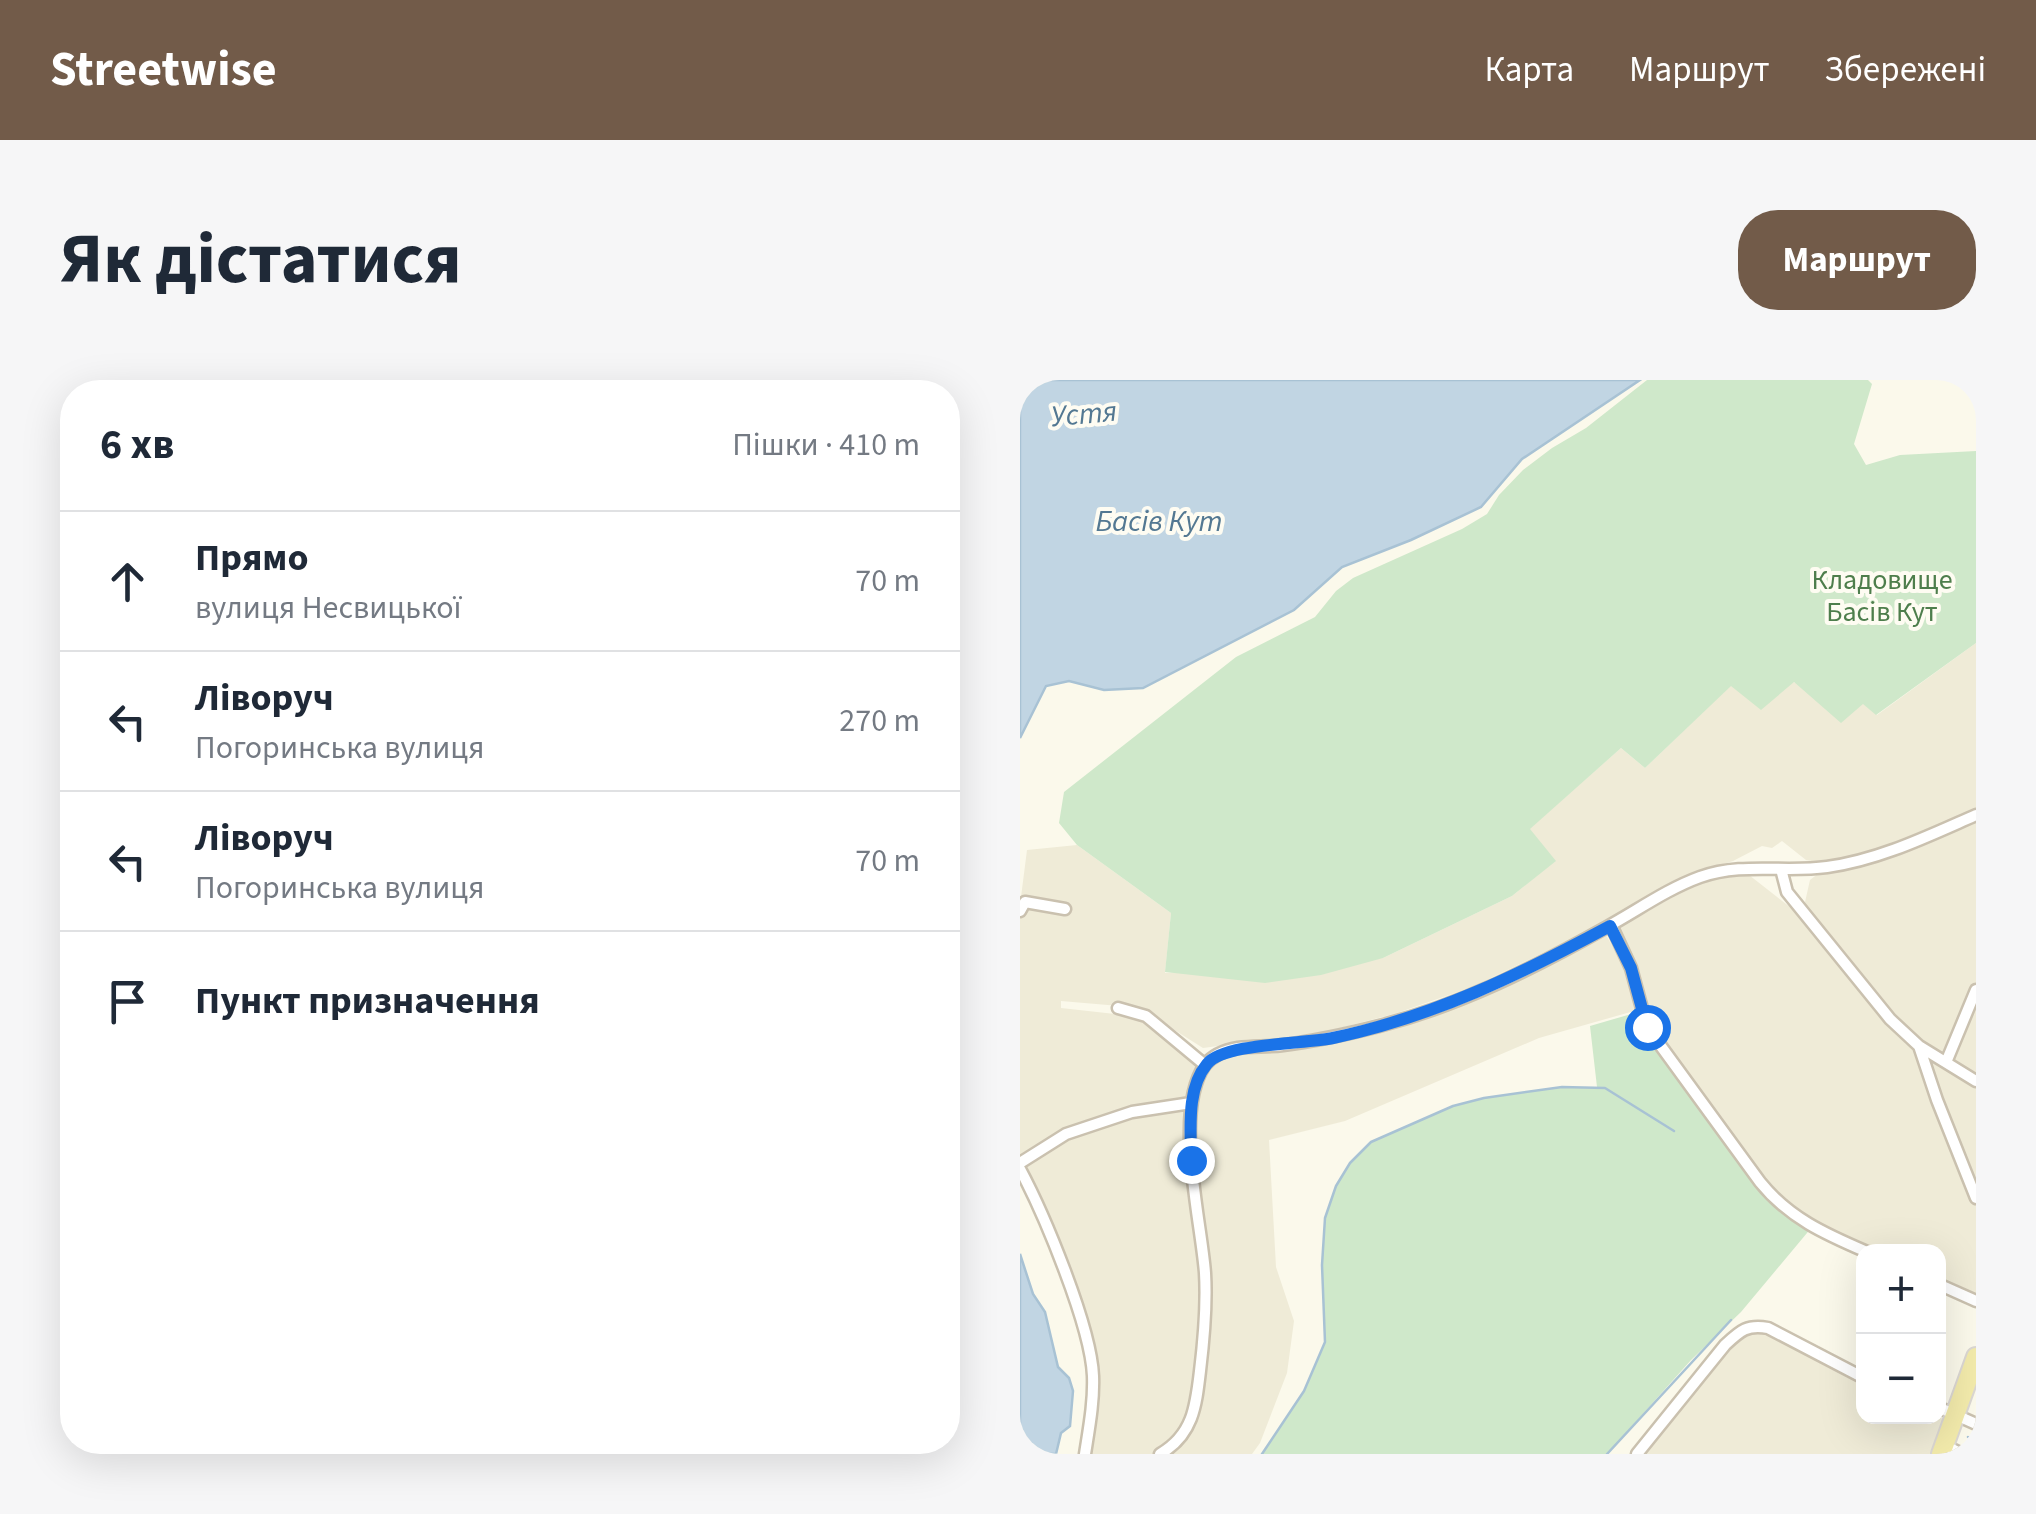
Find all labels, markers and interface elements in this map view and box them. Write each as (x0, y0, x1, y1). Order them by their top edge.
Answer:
text: Streetwise (50, 36, 277, 104)
text: Карта (1484, 45, 1574, 95)
text: Маршрут (1629, 45, 1770, 95)
text: Збережені (1825, 45, 1986, 95)
text: Як дістатися (60, 210, 462, 310)
button: Маршрут (1738, 210, 1976, 310)
water label: Устя (1049, 390, 1119, 438)
text: 6 хв (100, 415, 174, 475)
text: Пішки · 410 m (732, 422, 920, 468)
water label: Басів Кут (1095, 500, 1223, 543)
text: Прямо (195, 531, 309, 585)
icon: ahead (100, 554, 155, 609)
text: 70 m (855, 558, 920, 604)
park label: Кладовище Басів Кут (1811, 560, 1953, 632)
text: вулиця Несвицької (195, 585, 461, 631)
text: Ліворуч (195, 671, 334, 725)
icon: left (100, 694, 155, 749)
text: 270 m (839, 698, 920, 744)
text: Погоринська вулиця (195, 725, 485, 771)
text: Ліворуч (195, 811, 334, 865)
icon: left (100, 834, 155, 889)
text: 70 m (855, 838, 920, 884)
text: Погоринська вулиця (195, 865, 485, 911)
icon: arrive (100, 974, 155, 1029)
text: Пункт призначення (195, 974, 540, 1028)
route start (1625, 1005, 1671, 1051)
route end (1169, 1138, 1215, 1184)
map controls (1856, 1244, 1946, 1424)
button: + (1856, 1244, 1946, 1334)
button: − (1856, 1334, 1946, 1424)

